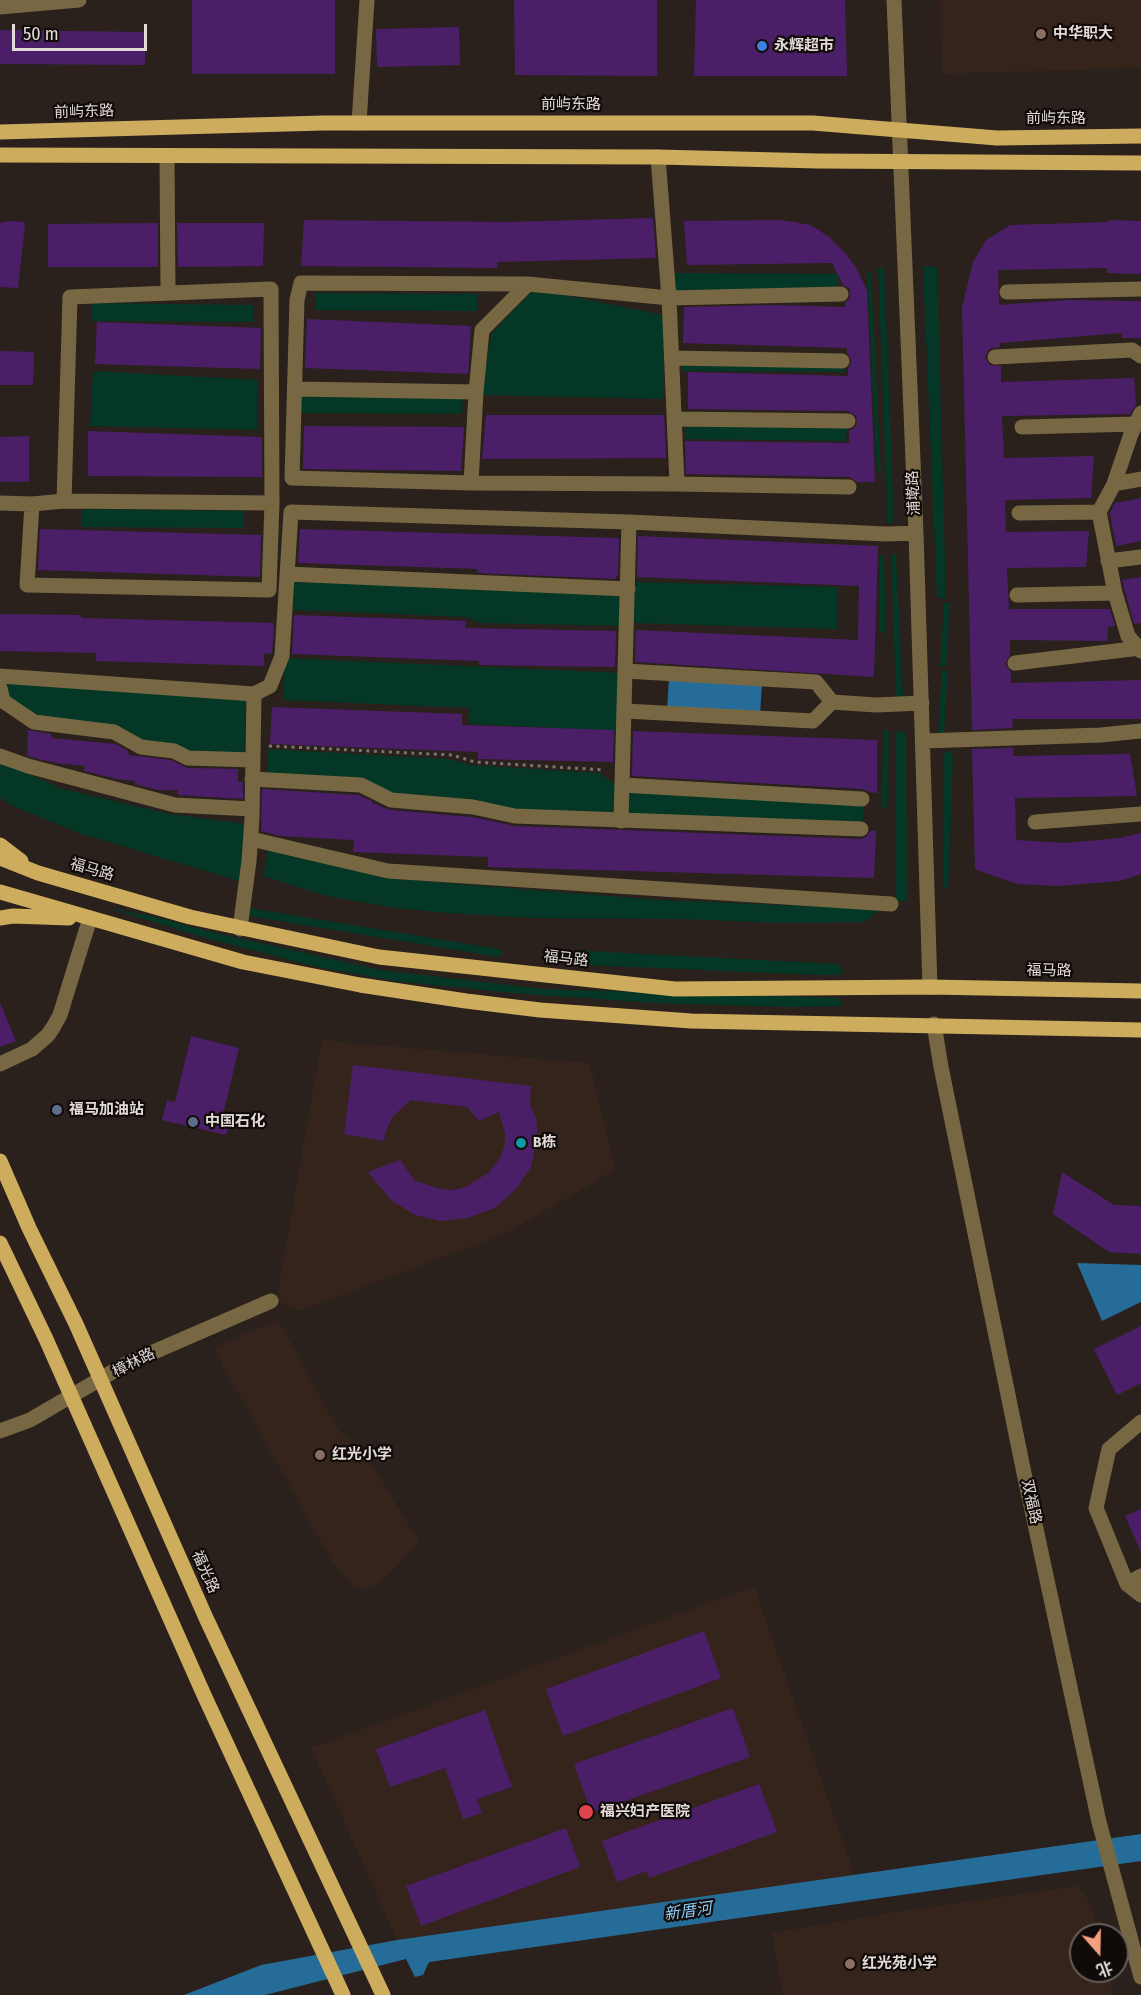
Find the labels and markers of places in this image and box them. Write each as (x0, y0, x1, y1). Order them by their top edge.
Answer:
place label: 中华职大 (1053, 25, 1113, 43)
marker: 中华职大 (1034, 27, 1048, 41)
place label: 永辉超市 (774, 37, 834, 55)
marker: 永辉超市 (755, 39, 769, 53)
place label: 福马加油站 (69, 1101, 144, 1119)
marker: 福马加油站 (50, 1103, 64, 1117)
place label: 中国石化 (205, 1113, 265, 1131)
marker: 中国石化 (186, 1115, 200, 1129)
place label: B栋 (533, 1134, 556, 1152)
marker: B栋 (514, 1136, 528, 1150)
place label: 红光小学 (332, 1446, 392, 1464)
marker: 红光小学 (313, 1448, 327, 1462)
marker: 福兴妇产医院 (577, 1803, 595, 1821)
place label: 福兴妇产医院 (600, 1803, 690, 1821)
place label: 红光苑小学 (862, 1955, 937, 1973)
marker: 红光苑小学 (843, 1957, 857, 1971)

